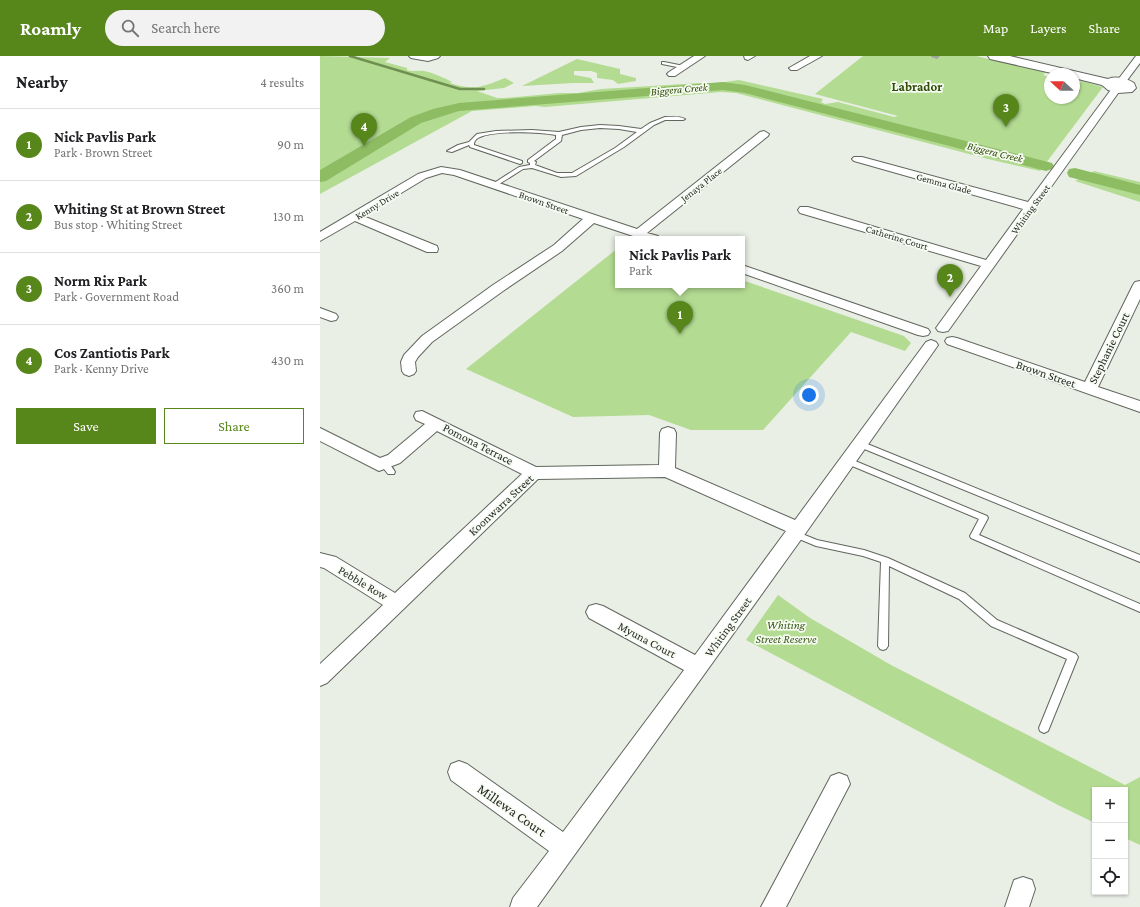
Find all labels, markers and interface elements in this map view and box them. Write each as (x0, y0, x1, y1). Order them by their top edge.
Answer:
search box (105, 10, 385, 46)
icon: search (119, 17, 141, 39)
text: Roamly (20, 18, 81, 39)
text: Search here (151, 20, 220, 36)
text: Map (983, 20, 1008, 36)
text: Layers (1030, 20, 1067, 36)
text: Share (1089, 20, 1120, 36)
north arrow (1044, 68, 1080, 104)
text: Nearby (16, 73, 68, 92)
text: 4 results (260, 75, 304, 90)
district label: Labrador (892, 79, 943, 94)
water label: Biggera Creek (650, 80, 709, 98)
pin: 3 (993, 94, 1019, 127)
pin: 4 (351, 113, 377, 146)
text: Nick Pavlis Park (54, 129, 156, 145)
text: 1 (27, 137, 31, 152)
text: 90 m (277, 137, 304, 152)
water label: Biggera Creek (966, 139, 1025, 166)
text: Park · Brown Street (54, 145, 152, 160)
street label: Jenaya Place (678, 165, 725, 204)
street label: Gemma Glade (915, 171, 973, 196)
street label: Whiting Street (1009, 182, 1052, 236)
street label: Kenny Drive (353, 187, 402, 222)
street label: Brown Street (518, 189, 571, 216)
text: Whiting St at Brown Street (54, 201, 225, 217)
text: 2 (26, 209, 32, 224)
text: 130 m (273, 209, 304, 224)
text: Bus stop · Whiting Street (54, 217, 182, 232)
street label: Catherine Court (864, 223, 930, 252)
popup (615, 236, 745, 288)
text: Nick Pavlis Park (629, 247, 731, 263)
text: Park (629, 263, 652, 278)
pin: 2 (937, 264, 963, 297)
text: Norm Rix Park (54, 273, 147, 289)
text: 3 (26, 281, 32, 296)
text: 360 m (271, 281, 304, 296)
text: Park · Government Road (54, 289, 179, 304)
pin: 1 (667, 301, 693, 334)
street label: Stephanie Court (1086, 309, 1133, 386)
text: Cos Zantiotis Park (54, 345, 170, 361)
text: 4 (25, 353, 33, 368)
text: 430 m (271, 353, 304, 368)
street label: Brown Street (1014, 357, 1079, 391)
text: Park · Kenny Drive (54, 361, 149, 376)
your location (799, 385, 819, 405)
button: Save (16, 408, 156, 444)
button: Share (164, 408, 304, 444)
street label: Pomona Terrace (441, 420, 515, 468)
street label: Koonwarra Street (466, 471, 537, 539)
street label: Pebble Row (336, 563, 390, 603)
street label: Whiting Street (702, 594, 755, 660)
park label: Whiting Street Reserve (755, 618, 817, 646)
street label: Myuna Court (616, 619, 679, 662)
street label: Millewa Court (475, 780, 550, 840)
map controls (1092, 787, 1128, 895)
button: + (1092, 787, 1128, 823)
button: − (1092, 823, 1128, 859)
button: locate (1092, 859, 1128, 895)

